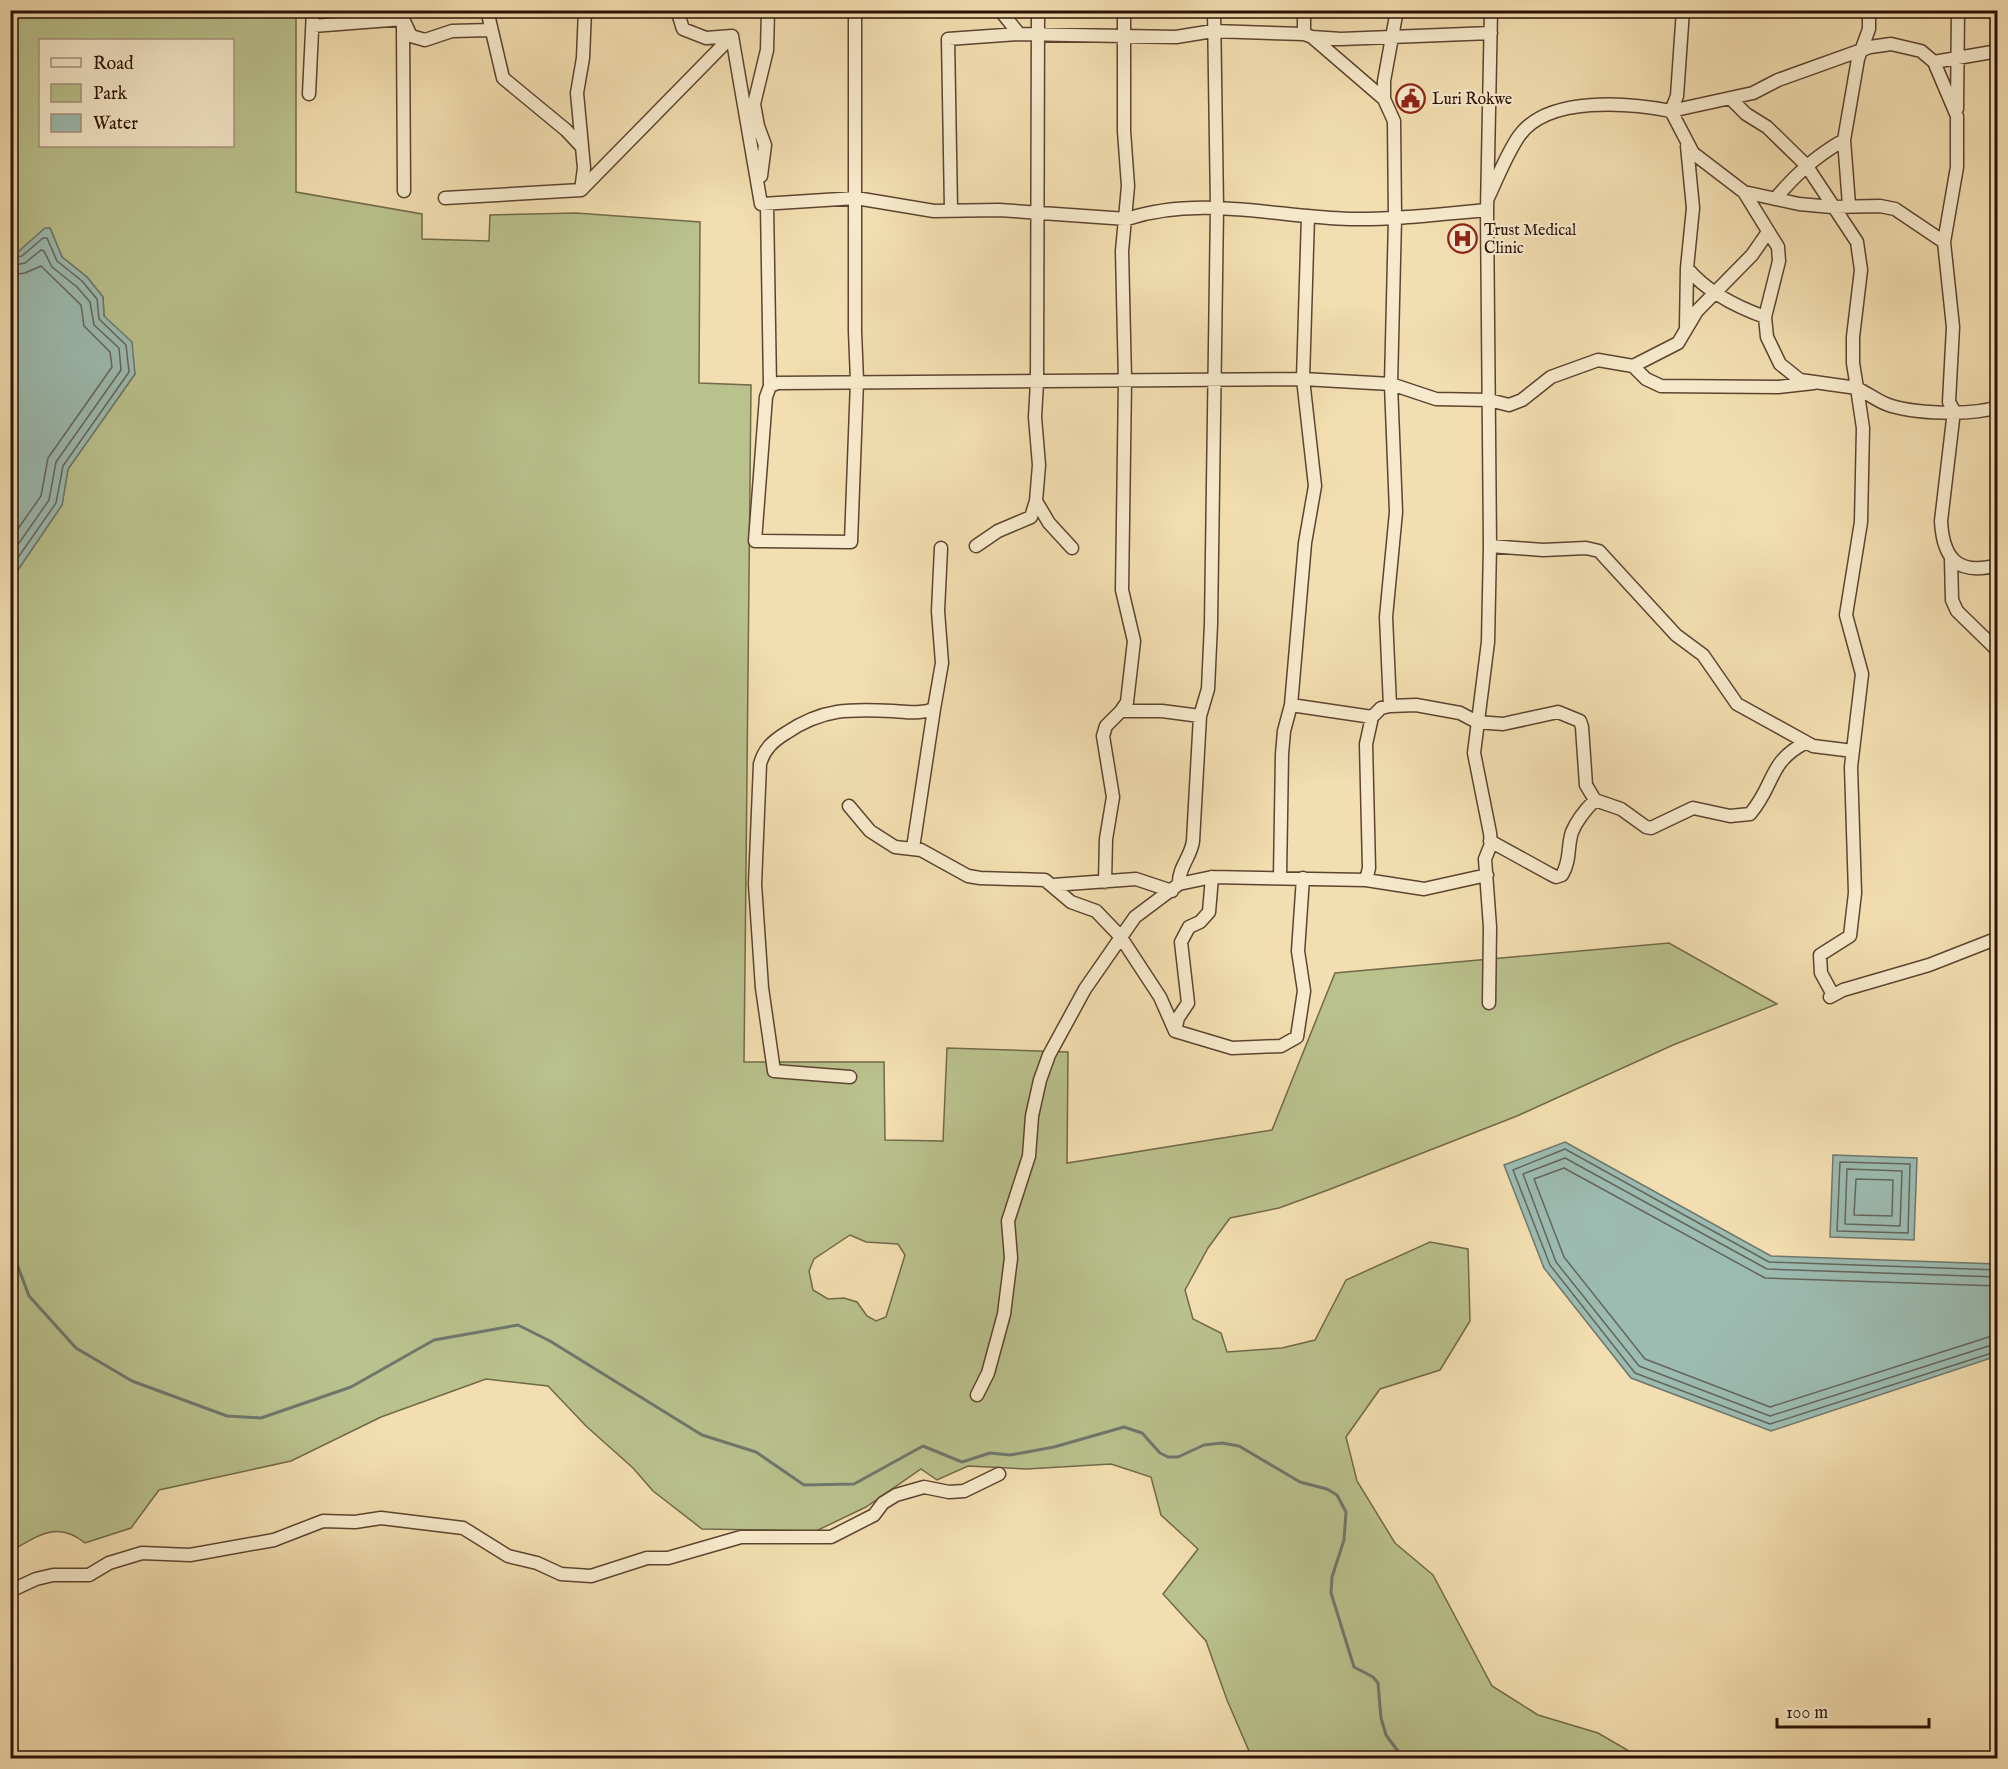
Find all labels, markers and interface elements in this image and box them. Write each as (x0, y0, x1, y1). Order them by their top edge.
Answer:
legend (39, 39, 234, 147)
text: Road (93, 53, 134, 76)
public building icon: Luri Rokwe (1395, 82, 1427, 114)
text: Park (93, 83, 128, 106)
place label: Luri Rokwe (1432, 90, 1512, 110)
text: Water (93, 113, 138, 136)
place label: Trust Medical Clinic (1484, 221, 1577, 259)
hospital icon: Trust Medical Clinic (1447, 222, 1479, 254)
scale bar (1777, 1691, 1928, 1729)
text: 100 m (1786, 1702, 1828, 1725)

